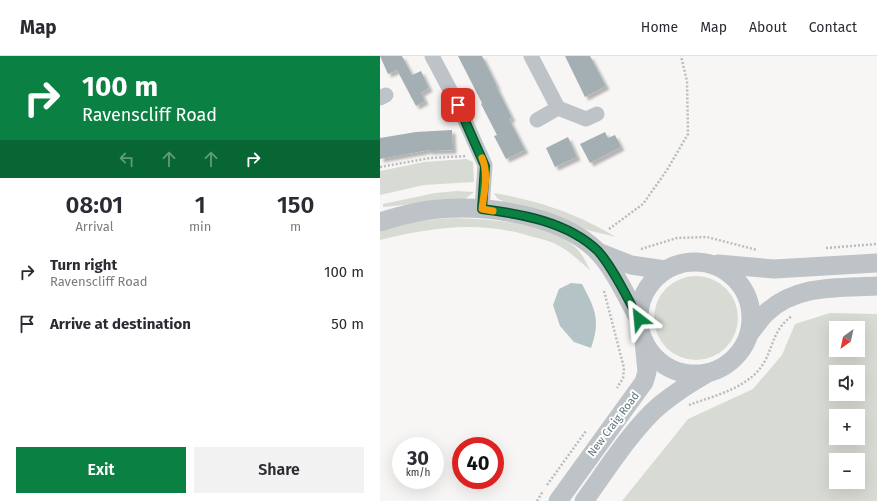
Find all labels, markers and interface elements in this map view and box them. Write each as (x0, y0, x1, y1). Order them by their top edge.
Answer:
text: Map (20, 16, 57, 39)
text: Home (641, 19, 678, 36)
text: Map (700, 19, 727, 36)
text: About (749, 19, 787, 36)
text: Contact (809, 19, 857, 36)
text: 100 m (82, 70, 158, 103)
icon: right (16, 72, 68, 124)
pin (441, 88, 475, 122)
icon: arrive (447, 94, 469, 116)
text: Ravenscliff Road (82, 104, 217, 126)
icon: left (116, 148, 138, 170)
icon: ahead (158, 148, 180, 170)
icon: ahead (200, 148, 222, 170)
icon: right (242, 148, 264, 170)
text: 08:01 (66, 191, 123, 219)
text: 1 (195, 191, 206, 219)
text: 150 (277, 191, 314, 219)
text: Arrival (75, 219, 113, 234)
text: min (189, 219, 211, 234)
text: m (290, 219, 301, 234)
text: Turn right (50, 256, 117, 274)
icon: right (16, 261, 38, 283)
text: 100 m (324, 263, 364, 281)
text: Ravenscliff Road (50, 274, 148, 289)
position arrow (618, 298, 660, 340)
icon: arrive (16, 313, 38, 335)
text: Arrive at destination (50, 315, 191, 333)
text: 50 m (331, 315, 364, 333)
north arrow (829, 321, 865, 357)
map controls (829, 321, 865, 489)
button: sound (829, 365, 865, 401)
street label: New Craig Road (585, 390, 642, 459)
button: + (829, 409, 865, 445)
speed limit sign: 40 (452, 437, 504, 489)
text: 30 (407, 446, 429, 470)
button: Exit (16, 447, 186, 493)
button: Share (194, 447, 364, 493)
button: − (829, 453, 865, 489)
text: km/h (406, 467, 430, 479)

